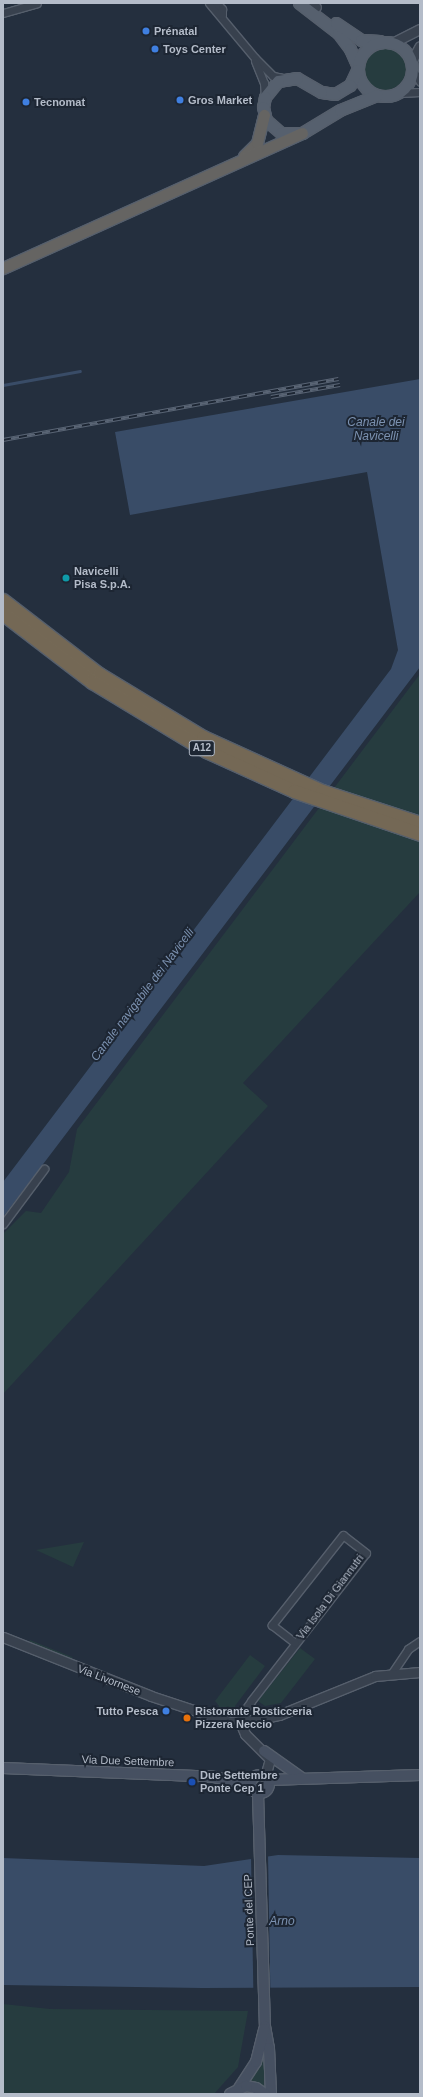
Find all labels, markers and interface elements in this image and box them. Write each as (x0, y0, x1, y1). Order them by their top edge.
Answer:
place label: Prénatal (154, 24, 197, 38)
marker: Prénatal (141, 26, 151, 36)
place label: Toys Center (163, 42, 226, 56)
marker: Toys Center (150, 44, 160, 54)
place label: Gros Market (188, 93, 252, 107)
place label: Tecnomat (34, 95, 85, 109)
marker: Gros Market (175, 95, 185, 105)
marker: Tecnomat (21, 97, 31, 107)
water label: Canale dei Navicelli (347, 416, 405, 444)
place label: Navicelli Pisa S.p.A. (74, 565, 131, 591)
marker: Navicelli Pisa S.p.A. (61, 573, 71, 583)
road number: A12 (188, 740, 216, 756)
water label: Canale navigabile dei Navicelli (88, 926, 198, 1064)
street label: Via Isola Di Giannutri (294, 1552, 366, 1642)
street label: Via Livornese (76, 1662, 142, 1698)
place label: Tutto Pesca (96, 1704, 158, 1718)
place label: Ristorante Rosticceria Pizzera Neccio (195, 1705, 312, 1731)
marker: Tutto Pesca (161, 1706, 171, 1716)
marker: Ristorante Rosticceria Pizzera Neccio (182, 1713, 192, 1723)
street label: Via Due Settembre (81, 1753, 175, 1769)
place label: Due Settembre Ponte Cep 1 (200, 1769, 278, 1795)
marker: Due Settembre Ponte Cep 1 (187, 1777, 197, 1787)
street label: Ponte del CEP (241, 1874, 257, 1946)
water label: Arno (269, 1915, 295, 1929)

